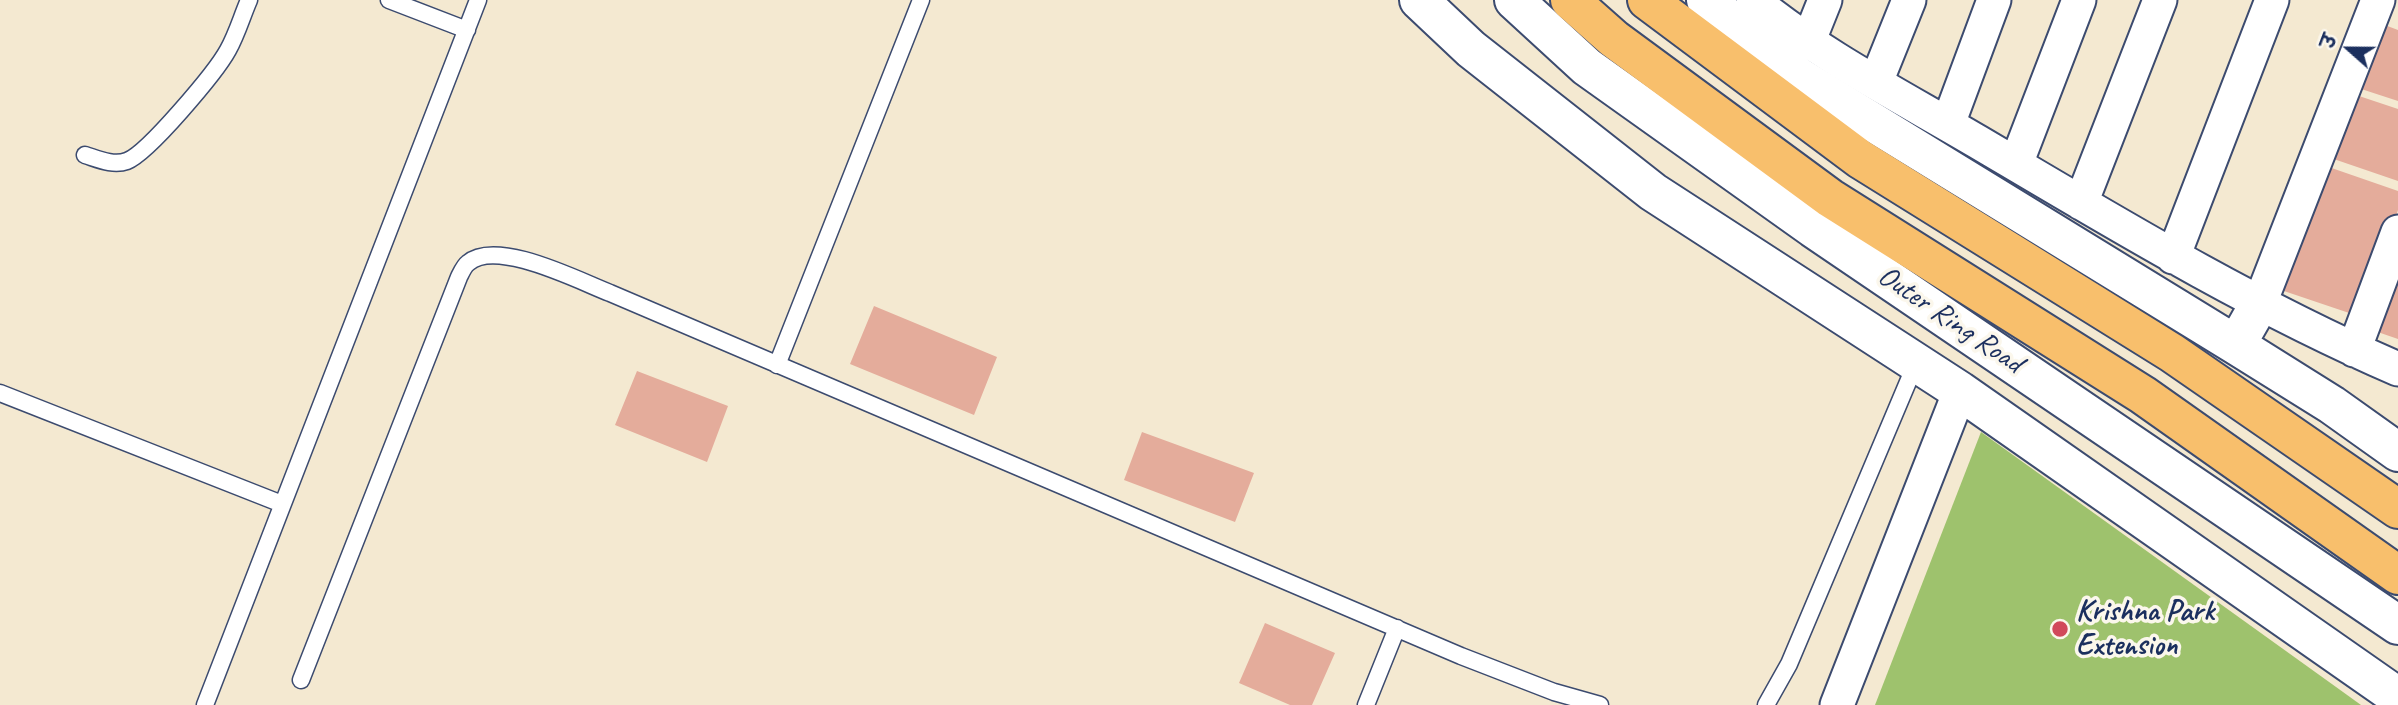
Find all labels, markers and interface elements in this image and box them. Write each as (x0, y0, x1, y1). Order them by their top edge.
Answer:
north arrow (2314, 14, 2384, 84)
text: उ (2316, 31, 2343, 52)
street label: Outer Ring Road (1871, 258, 2029, 382)
place label: Krishna Park Extension (2076, 594, 2214, 664)
marker: Krishna Park Extension (2050, 619, 2070, 639)

